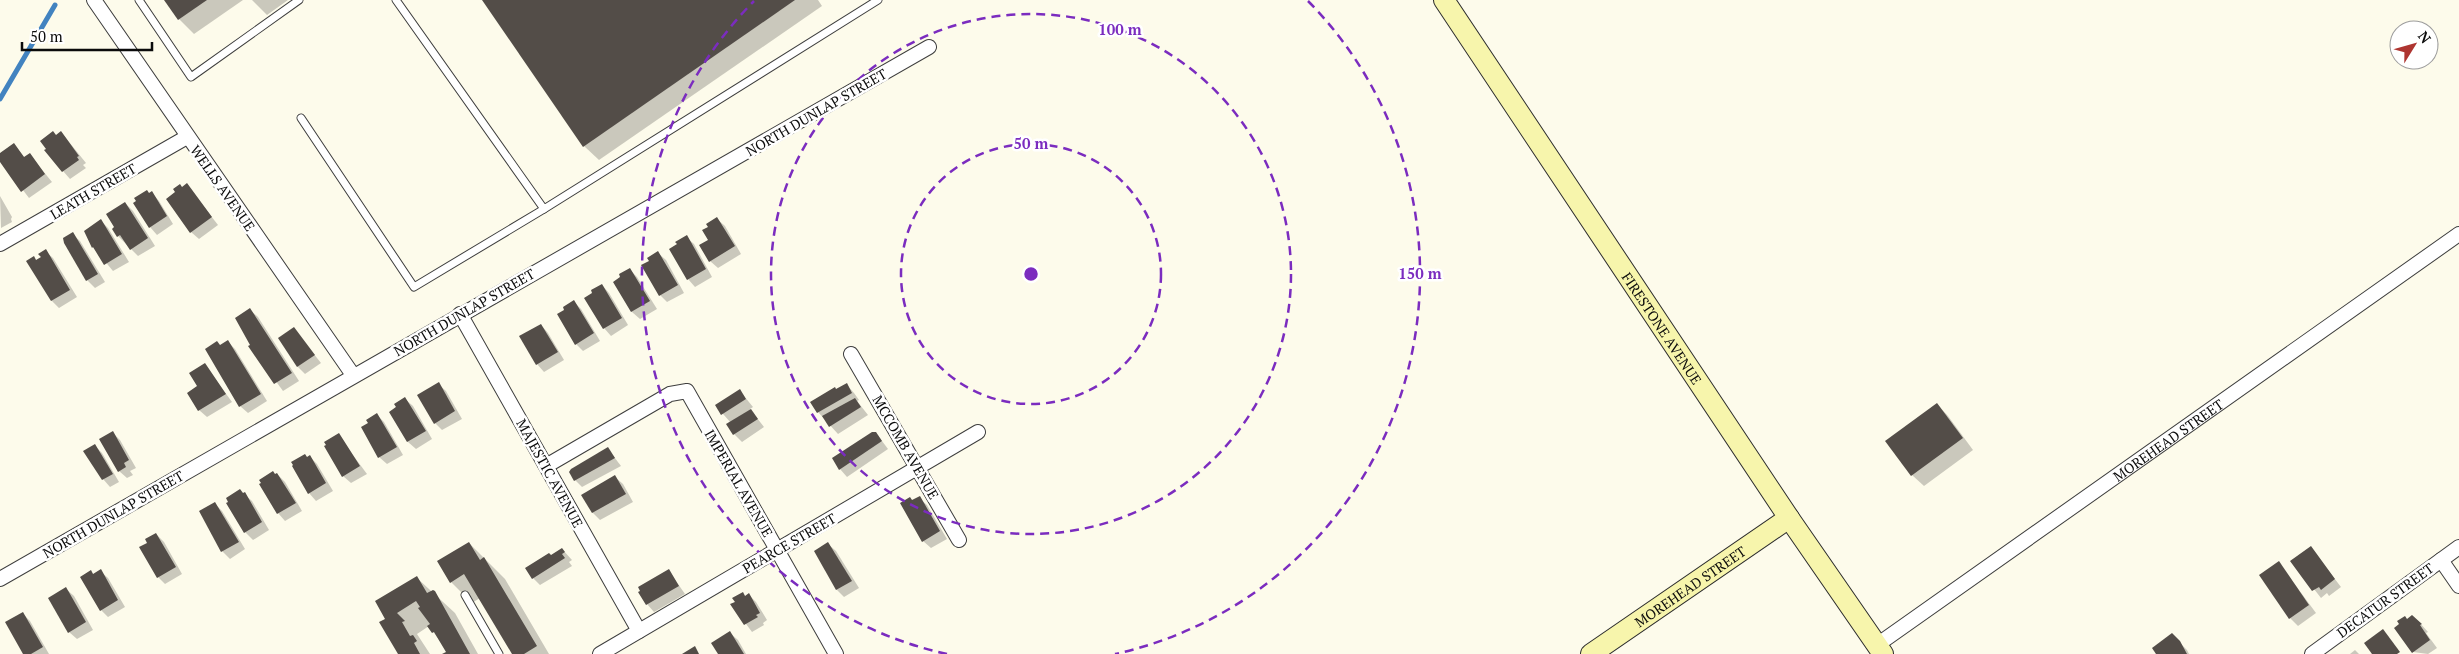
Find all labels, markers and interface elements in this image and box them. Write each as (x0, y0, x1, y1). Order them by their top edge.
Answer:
text: 100 m (1098, 19, 1142, 39)
scale bar (22, 20, 152, 52)
north arrow (2389, 20, 2439, 70)
text: 50 m (30, 26, 63, 46)
text: N (2414, 27, 2436, 47)
street label: NORTH DUNLAP STREET (742, 64, 890, 160)
text: 50 m (1014, 133, 1049, 153)
street label: WELLS AVENUE (186, 141, 260, 235)
street label: LEATH STREET (46, 158, 140, 223)
text: 150 m (1398, 263, 1442, 283)
street label: NORTH DUNLAP STREET (390, 264, 538, 360)
centre of rings (1022, 265, 1040, 283)
street label: FIRESTONE AVENUE (1618, 268, 1707, 388)
street label: MCCOMB AVENUE (868, 391, 944, 503)
street label: MOREHEAD STREET (2109, 394, 2227, 485)
street label: MAJESTIC AVENUE (512, 415, 588, 531)
street label: IMPERIAL AVENUE (700, 426, 778, 540)
street label: NORTH DUNLAP STREET (39, 466, 187, 562)
street label: PEARCE STREET (739, 508, 840, 578)
street label: MOREHEAD STREET (1631, 541, 1750, 631)
street label: DECATUR STREET (2333, 558, 2438, 642)

